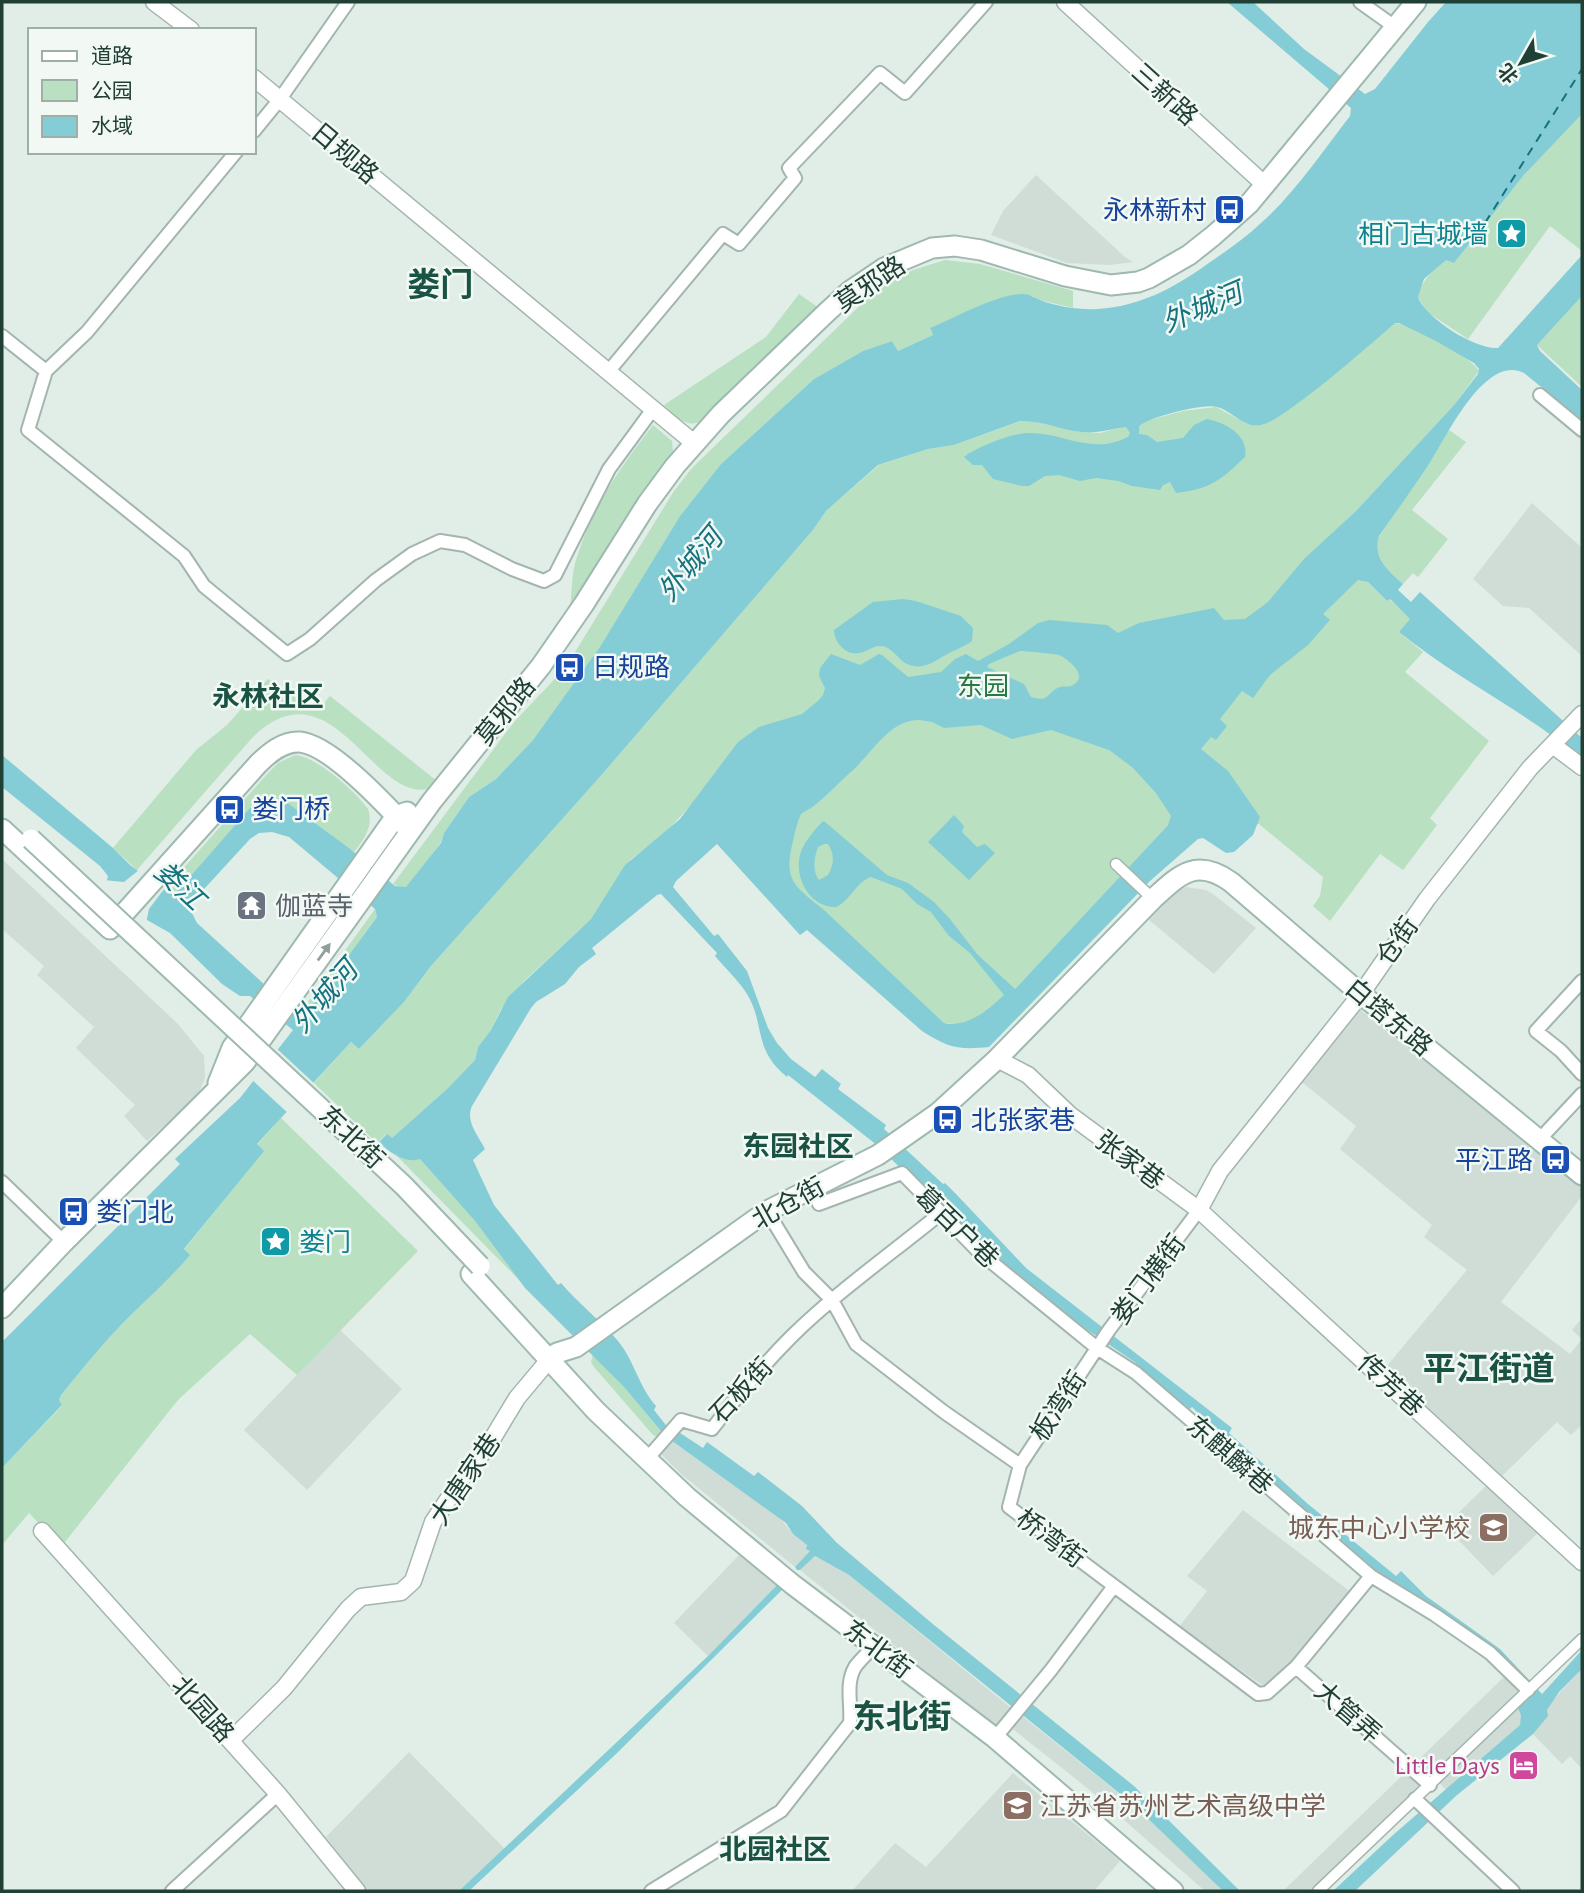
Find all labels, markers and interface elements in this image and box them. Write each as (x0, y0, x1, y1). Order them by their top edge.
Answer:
legend (28, 28, 256, 154)
north arrow (1486, 28, 1556, 98)
text: 道路 (91, 45, 133, 67)
street label: 三新路 (1127, 58, 1203, 131)
text: 北 (1495, 59, 1522, 87)
text: 公园 (91, 80, 133, 102)
text: 水域 (91, 115, 133, 137)
street label: 日规路 (306, 118, 383, 189)
bus stop icon: 永林新村 (1213, 193, 1247, 227)
place label: 永林新村 (1103, 197, 1207, 224)
place icon: 相门古城墙 (1494, 217, 1528, 251)
place label: 相门古城墙 (1358, 221, 1488, 248)
street label: 莫邪路 (830, 251, 910, 317)
district label: 娄门 (407, 267, 473, 303)
water label: 外城河 (1158, 276, 1252, 338)
water label: 外城河 (653, 519, 732, 607)
bus stop icon: 日规路 (552, 650, 586, 684)
place label: 日规路 (592, 654, 670, 681)
street label: 莫邪路 (470, 673, 540, 750)
park label: 东园 (957, 673, 1009, 700)
district label: 永林社区 (212, 682, 324, 712)
bus stop icon: 娄门桥 (212, 792, 246, 826)
place label: 娄门桥 (252, 796, 330, 823)
water label: 娄江 (149, 856, 212, 918)
temple icon: 伽蓝寺 (235, 889, 269, 923)
place label: 伽蓝寺 (275, 893, 353, 920)
street label: 仓街 (1371, 912, 1423, 970)
one-way arrow (316, 943, 330, 961)
water label: 外城河 (286, 951, 367, 1038)
street label: 白塔东路 (1340, 973, 1438, 1061)
street label: 东北街 (314, 1101, 389, 1174)
bus stop icon: 北张家巷 (931, 1103, 965, 1137)
place label: 北张家巷 (971, 1106, 1075, 1134)
street label: 张家巷 (1090, 1125, 1170, 1195)
district label: 东园社区 (742, 1131, 854, 1162)
bus stop icon: 平江路 (1539, 1143, 1573, 1177)
place label: 平江路 (1455, 1147, 1533, 1174)
street label: 北仓街 (747, 1172, 829, 1234)
street label: 葛百户巷 (910, 1182, 1003, 1273)
bus stop icon: 娄门北 (56, 1195, 90, 1229)
place label: 娄门北 (96, 1199, 174, 1226)
place icon: 娄门 (259, 1225, 293, 1259)
place label: 娄门 (299, 1229, 351, 1256)
street label: 娄门横街 (1106, 1230, 1190, 1329)
street label: 传芳巷 (1353, 1348, 1429, 1422)
district label: 平江街道 (1423, 1351, 1555, 1387)
street label: 石板街 (705, 1353, 778, 1428)
street label: 板湾街 (1025, 1366, 1091, 1446)
street label: 东麒麟巷 (1182, 1411, 1278, 1500)
street label: 大唐家巷 (424, 1428, 506, 1530)
street label: 桥湾街 (1011, 1503, 1091, 1573)
school or university icon: 城东中心小学校 (1476, 1511, 1510, 1545)
place label: 城东中心小学校 (1288, 1514, 1470, 1542)
street label: 东北街 (838, 1615, 917, 1684)
street label: 北园路 (166, 1671, 239, 1747)
street label: 大管弄 (1309, 1676, 1387, 1748)
district label: 东北街 (853, 1699, 952, 1735)
hotel icon: Little Days (1506, 1748, 1540, 1782)
place label: Little Days (1394, 1753, 1500, 1779)
school or university icon: 江苏省苏州艺术高级中学 (1000, 1789, 1034, 1823)
place label: 江苏省苏州艺术高级中学 (1040, 1792, 1326, 1820)
district label: 北园社区 (719, 1835, 831, 1865)

